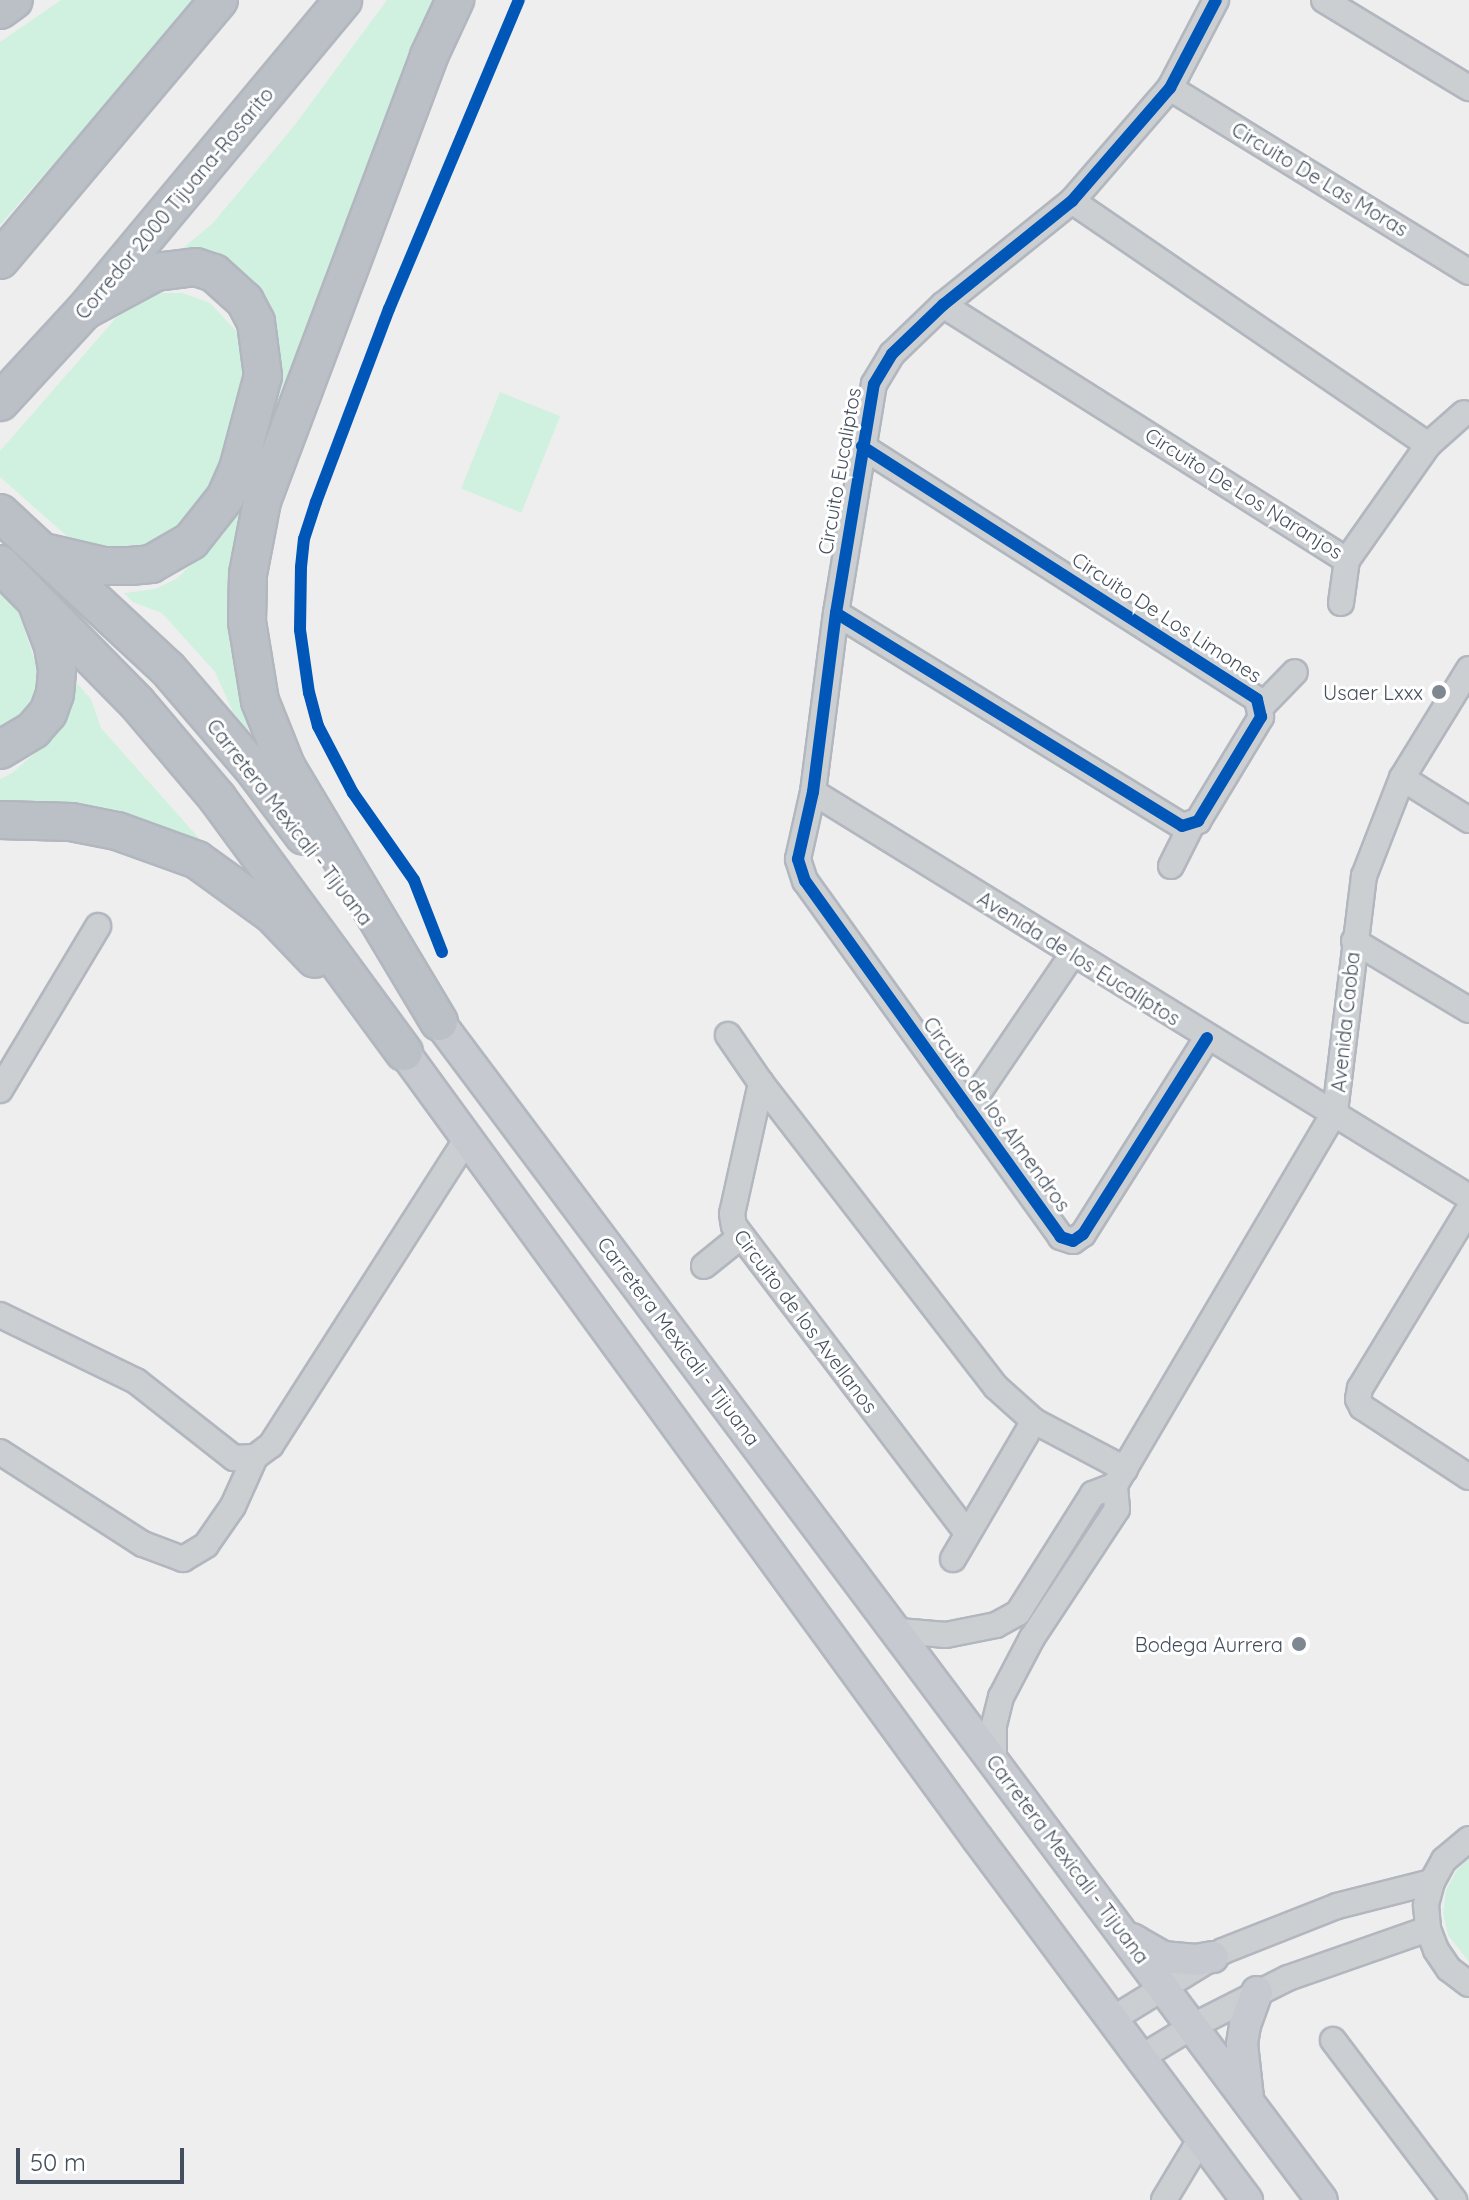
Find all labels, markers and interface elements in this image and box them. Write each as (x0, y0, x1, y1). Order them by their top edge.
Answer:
street label: Corredor 2000 Tijuana-Rosarito (70, 82, 278, 324)
street label: Circuito De Las Moras (1228, 117, 1412, 241)
street label: Circuito Eucaliptos (813, 386, 865, 556)
street label: Circuito De Los Naranjos (1141, 422, 1347, 564)
street label: Circuito De Los Limones (1068, 547, 1266, 687)
place label: Usaer Lxxx (1323, 680, 1423, 704)
marker: Usaer Lxxx (1430, 683, 1448, 701)
street label: Carretera Mexicali - Tijuana (202, 714, 378, 930)
street label: Avenida de los Eucalíptos (973, 886, 1185, 1030)
street label: Avenida Caoba (1326, 951, 1364, 1093)
street label: Circuito de los Almendros (918, 1012, 1076, 1216)
street label: Circuito de los Avellanos (729, 1225, 883, 1417)
street label: Carretera Mexicali - Tijuana (593, 1232, 765, 1450)
place label: Bodega Aurrera (1135, 1632, 1283, 1656)
marker: Bodega Aurrera (1290, 1635, 1308, 1653)
street label: Carretera Mexicali - Tijuana (982, 1750, 1154, 1968)
scale bar (20, 2132, 188, 2182)
text: 50 m (30, 2147, 86, 2177)

